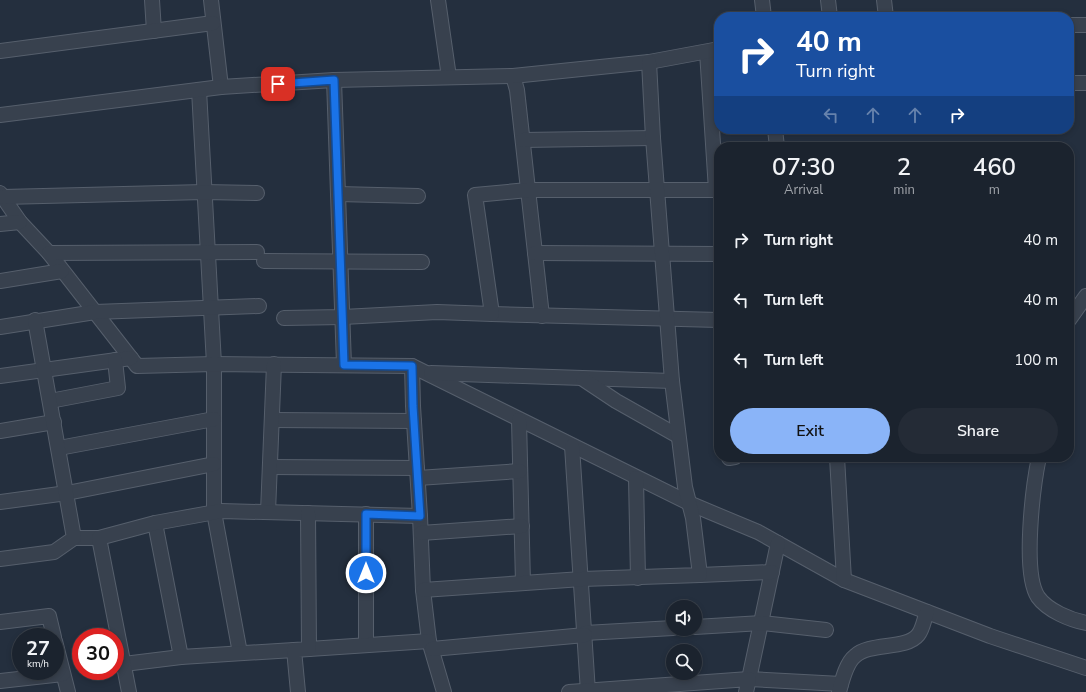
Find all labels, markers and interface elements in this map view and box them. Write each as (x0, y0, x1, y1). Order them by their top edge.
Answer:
text: 40 m (796, 23, 862, 61)
icon: right (730, 28, 782, 80)
text: Turn right (796, 59, 875, 83)
pin (261, 67, 295, 101)
icon: arrive (267, 73, 289, 95)
icon: left (820, 104, 842, 126)
icon: ahead (862, 104, 884, 126)
icon: ahead (904, 104, 926, 126)
icon: right (946, 104, 968, 126)
text: 07:30 (772, 151, 835, 183)
text: 2 (897, 151, 911, 183)
text: 460 (973, 151, 1016, 183)
text: Arrival (784, 181, 823, 199)
text: min (893, 181, 915, 199)
text: m (989, 181, 1000, 199)
icon: right (730, 229, 752, 251)
text: Turn right (764, 230, 833, 250)
text: 40 m (1023, 230, 1058, 250)
icon: left (730, 289, 752, 311)
text: Turn left (764, 290, 823, 310)
text: 40 m (1023, 290, 1058, 310)
icon: left (730, 349, 752, 371)
text: Turn left (764, 350, 823, 370)
text: 100 m (1014, 350, 1058, 370)
button: Exit (730, 408, 890, 454)
button: Share (898, 408, 1058, 454)
position arrow (345, 552, 387, 594)
map controls (666, 600, 702, 680)
button: sound (666, 600, 702, 636)
speed limit sign: 30 (72, 628, 124, 680)
text: 27 (26, 635, 50, 662)
button: search (666, 644, 702, 680)
text: km/h (27, 657, 49, 671)

